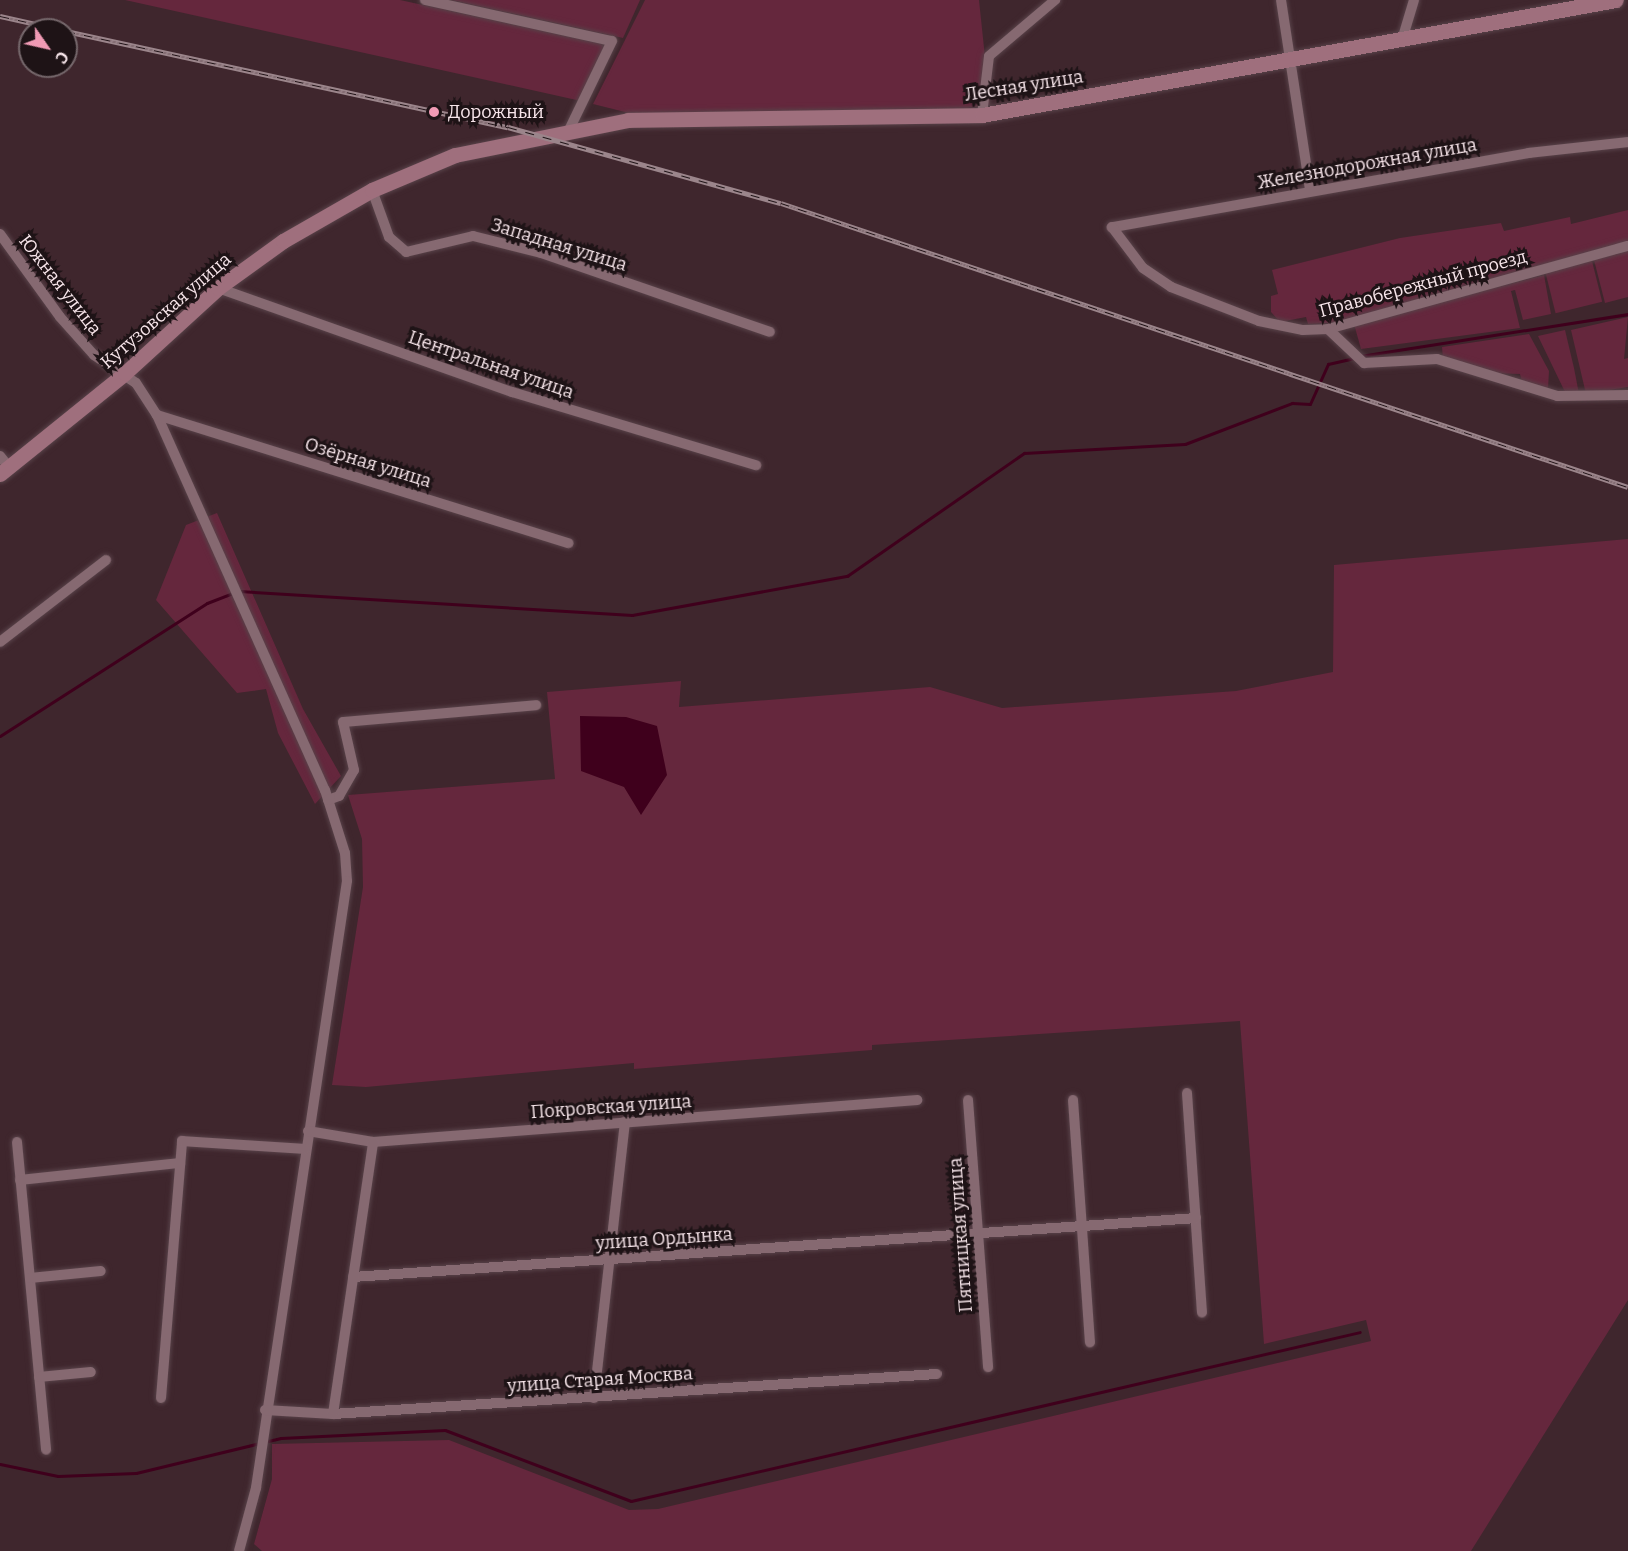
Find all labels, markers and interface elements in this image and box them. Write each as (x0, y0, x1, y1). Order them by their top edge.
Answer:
north arrow (18, 18, 78, 78)
text: С (51, 48, 72, 67)
street label: Лесная улица (963, 66, 1085, 106)
place label: Дорожный (448, 101, 544, 123)
marker: Дорожный (425, 103, 443, 121)
street label: Железнодорожная улица (1255, 134, 1479, 194)
street label: Западная улица (488, 214, 630, 276)
street label: Южная улица (14, 231, 106, 339)
street label: Правобережный проезд (1317, 246, 1529, 322)
street label: Кутузовская улица (97, 249, 235, 373)
street label: Центральная улица (406, 327, 576, 403)
street label: Озёрная улица (302, 433, 434, 493)
street label: Покровская улица (530, 1091, 692, 1123)
street label: Пятницкая улица (945, 1157, 977, 1313)
street label: улица Ордынка (595, 1223, 733, 1255)
street label: улица Старая Москва (507, 1363, 693, 1397)

